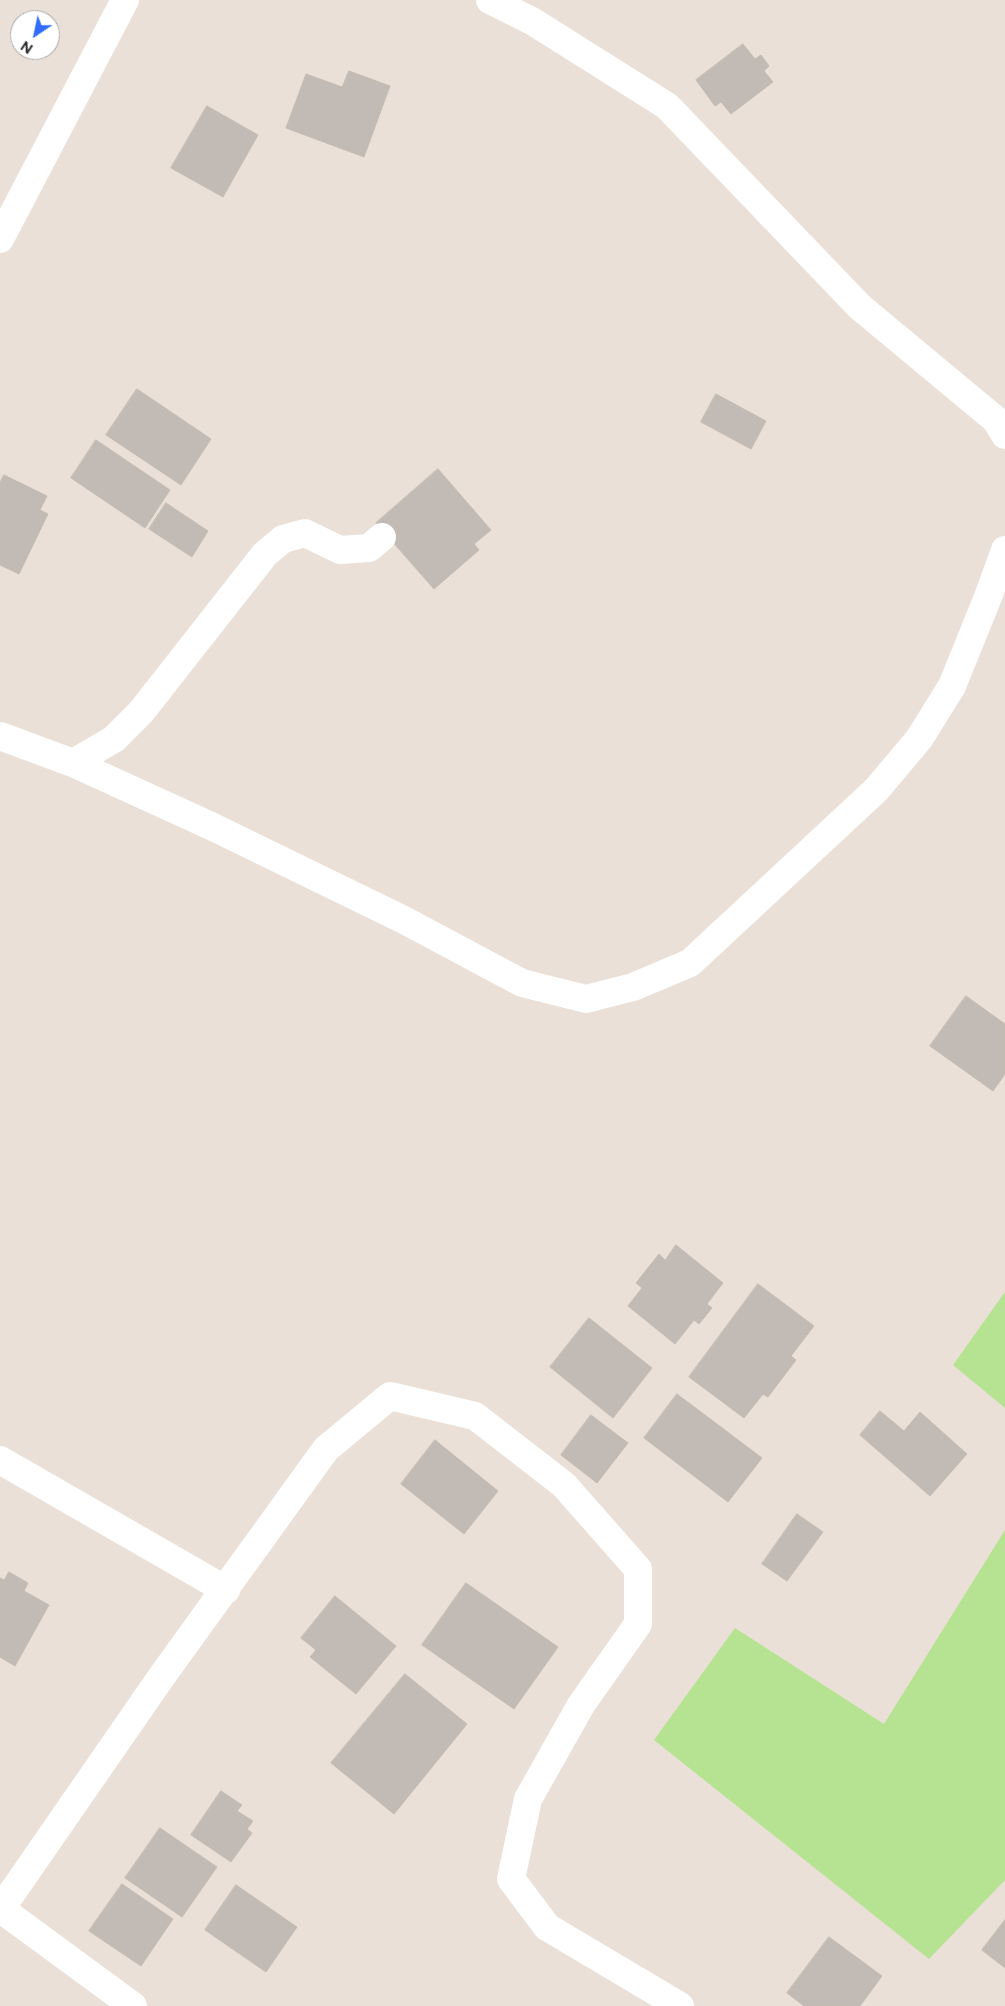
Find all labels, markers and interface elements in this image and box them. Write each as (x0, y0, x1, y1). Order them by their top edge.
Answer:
north arrow (10, 10, 60, 60)
text: N (18, 37, 36, 57)

